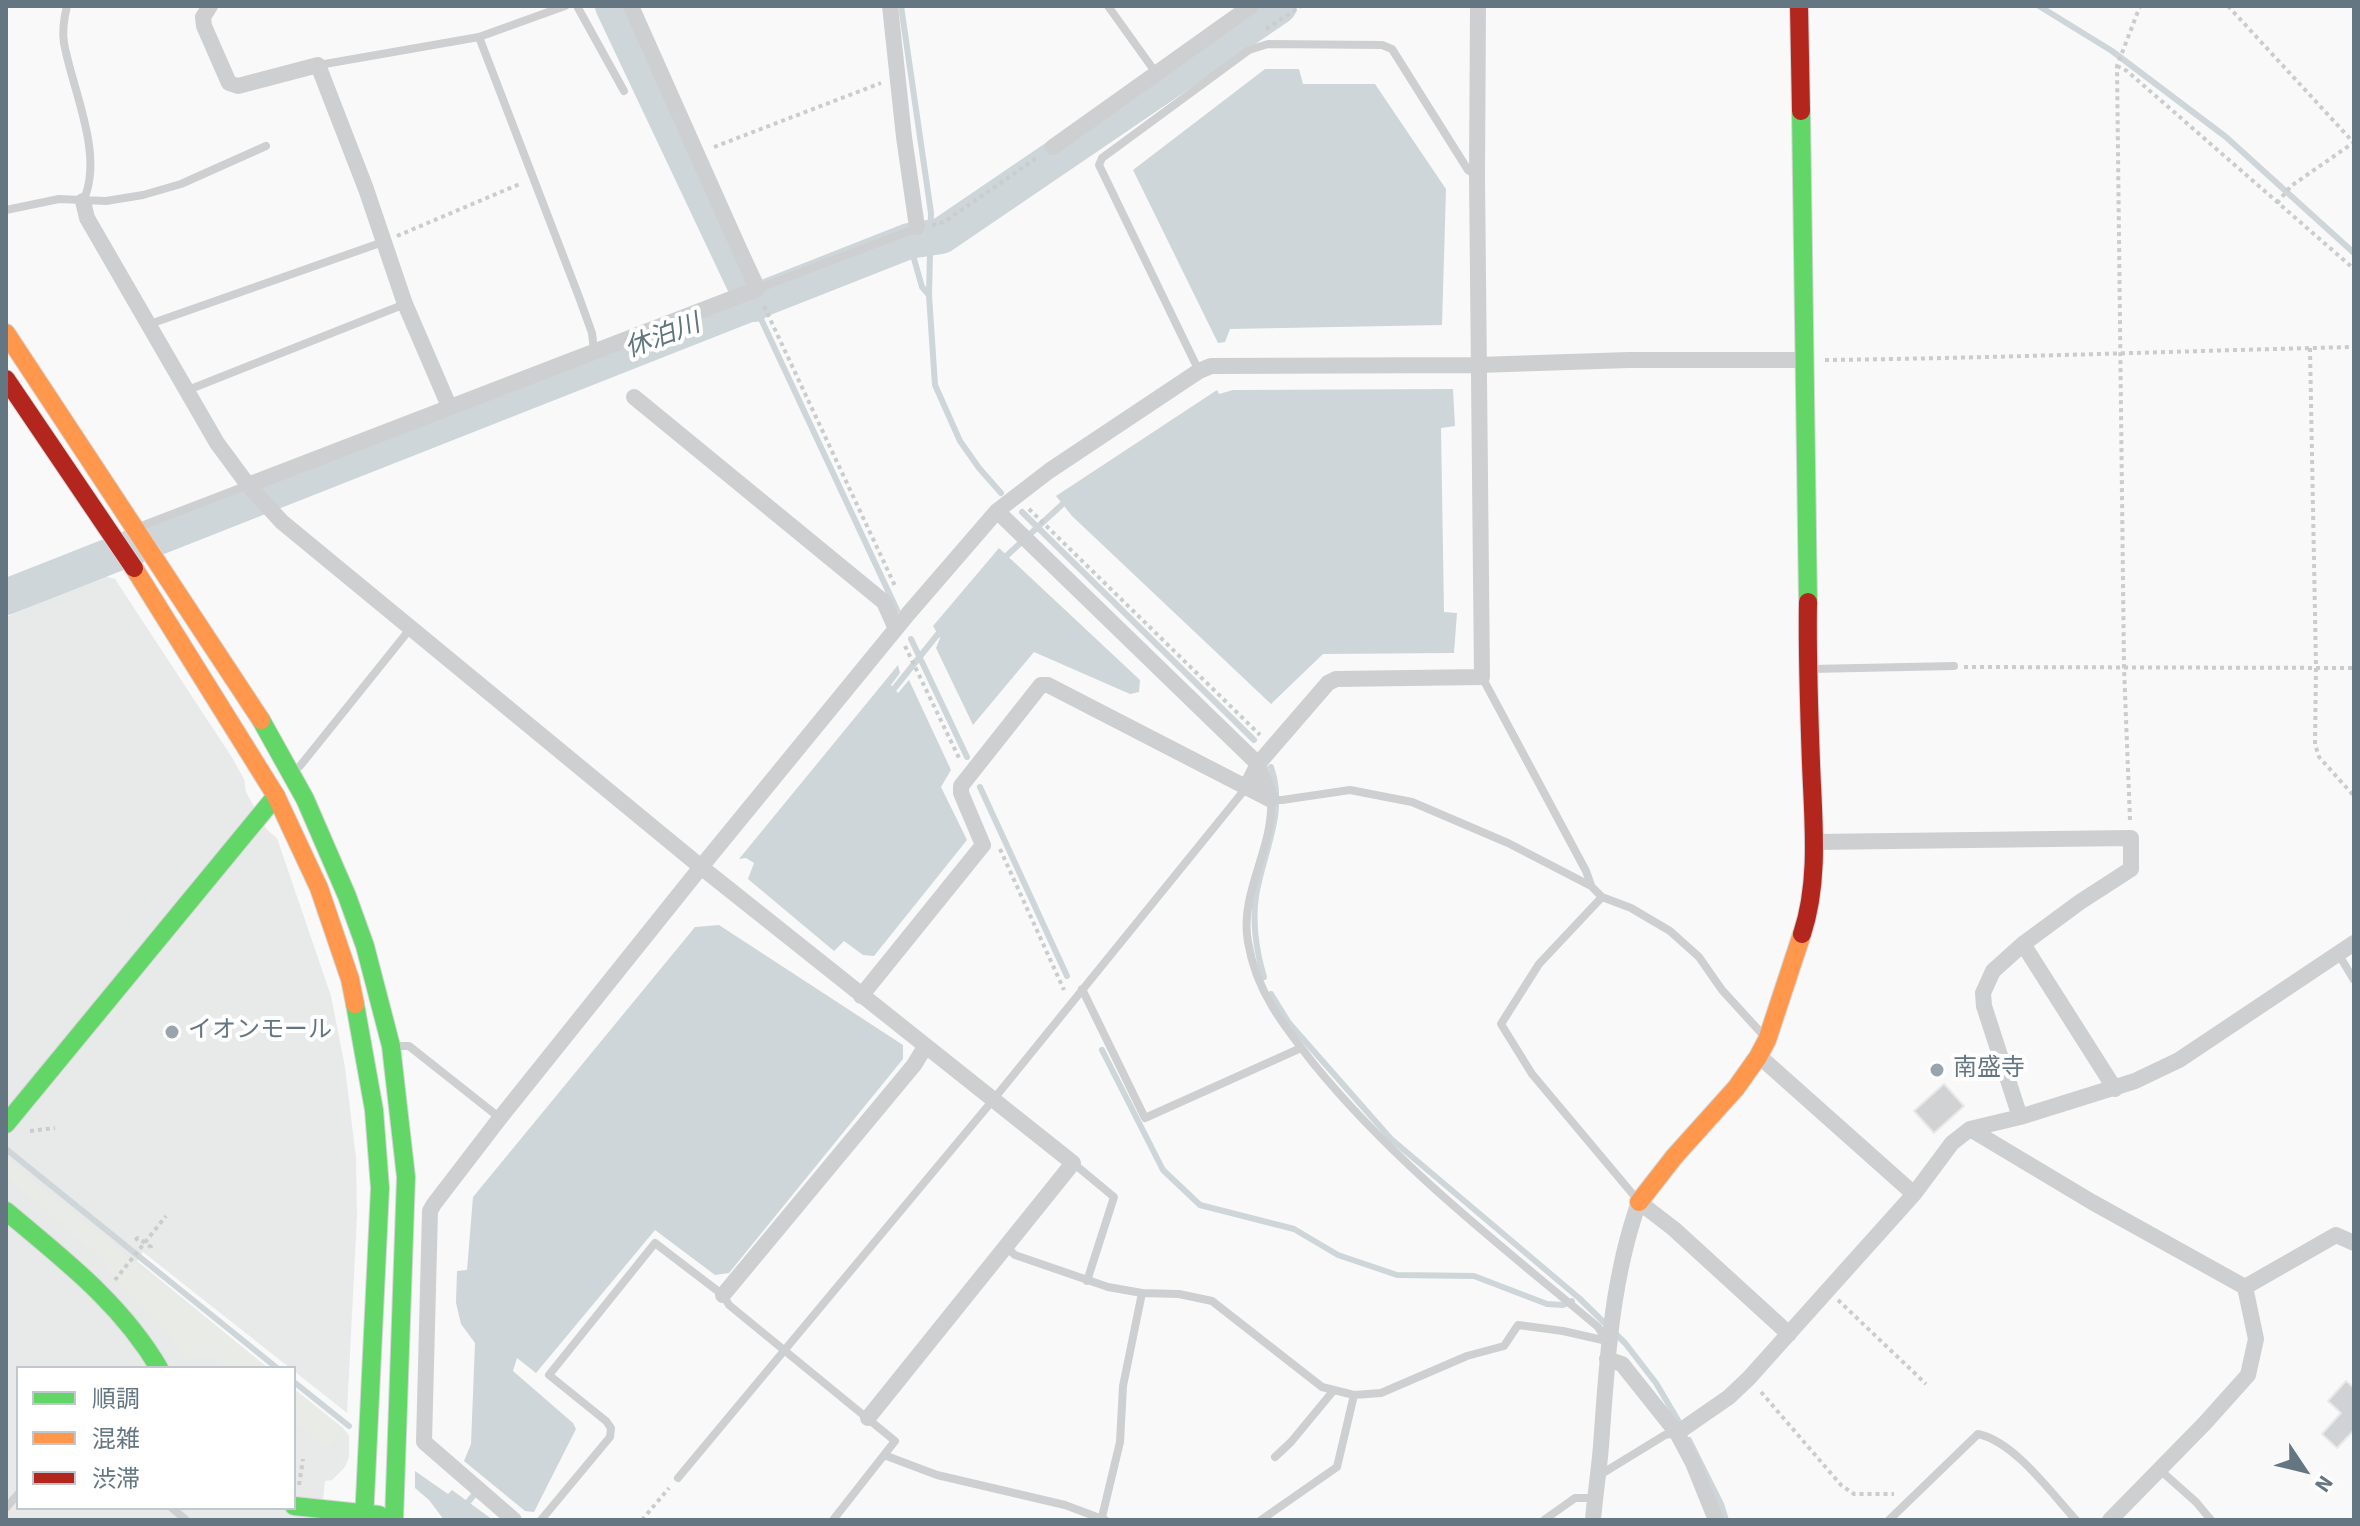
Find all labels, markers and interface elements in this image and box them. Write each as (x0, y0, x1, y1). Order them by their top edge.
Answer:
water label: 休泊川 (621, 309, 705, 367)
place label: イオンモール (188, 1018, 332, 1046)
marker: イオンモール (163, 1023, 181, 1041)
place label: 南盛寺 (1953, 1056, 2025, 1084)
marker: 南盛寺 (1928, 1061, 1946, 1079)
legend (16, 1366, 296, 1510)
text: 順調 (92, 1382, 140, 1417)
text: 混雑 (92, 1422, 140, 1457)
north arrow (2264, 1430, 2344, 1510)
text: 渋滞 (92, 1462, 140, 1497)
text: N (2306, 1469, 2341, 1499)

